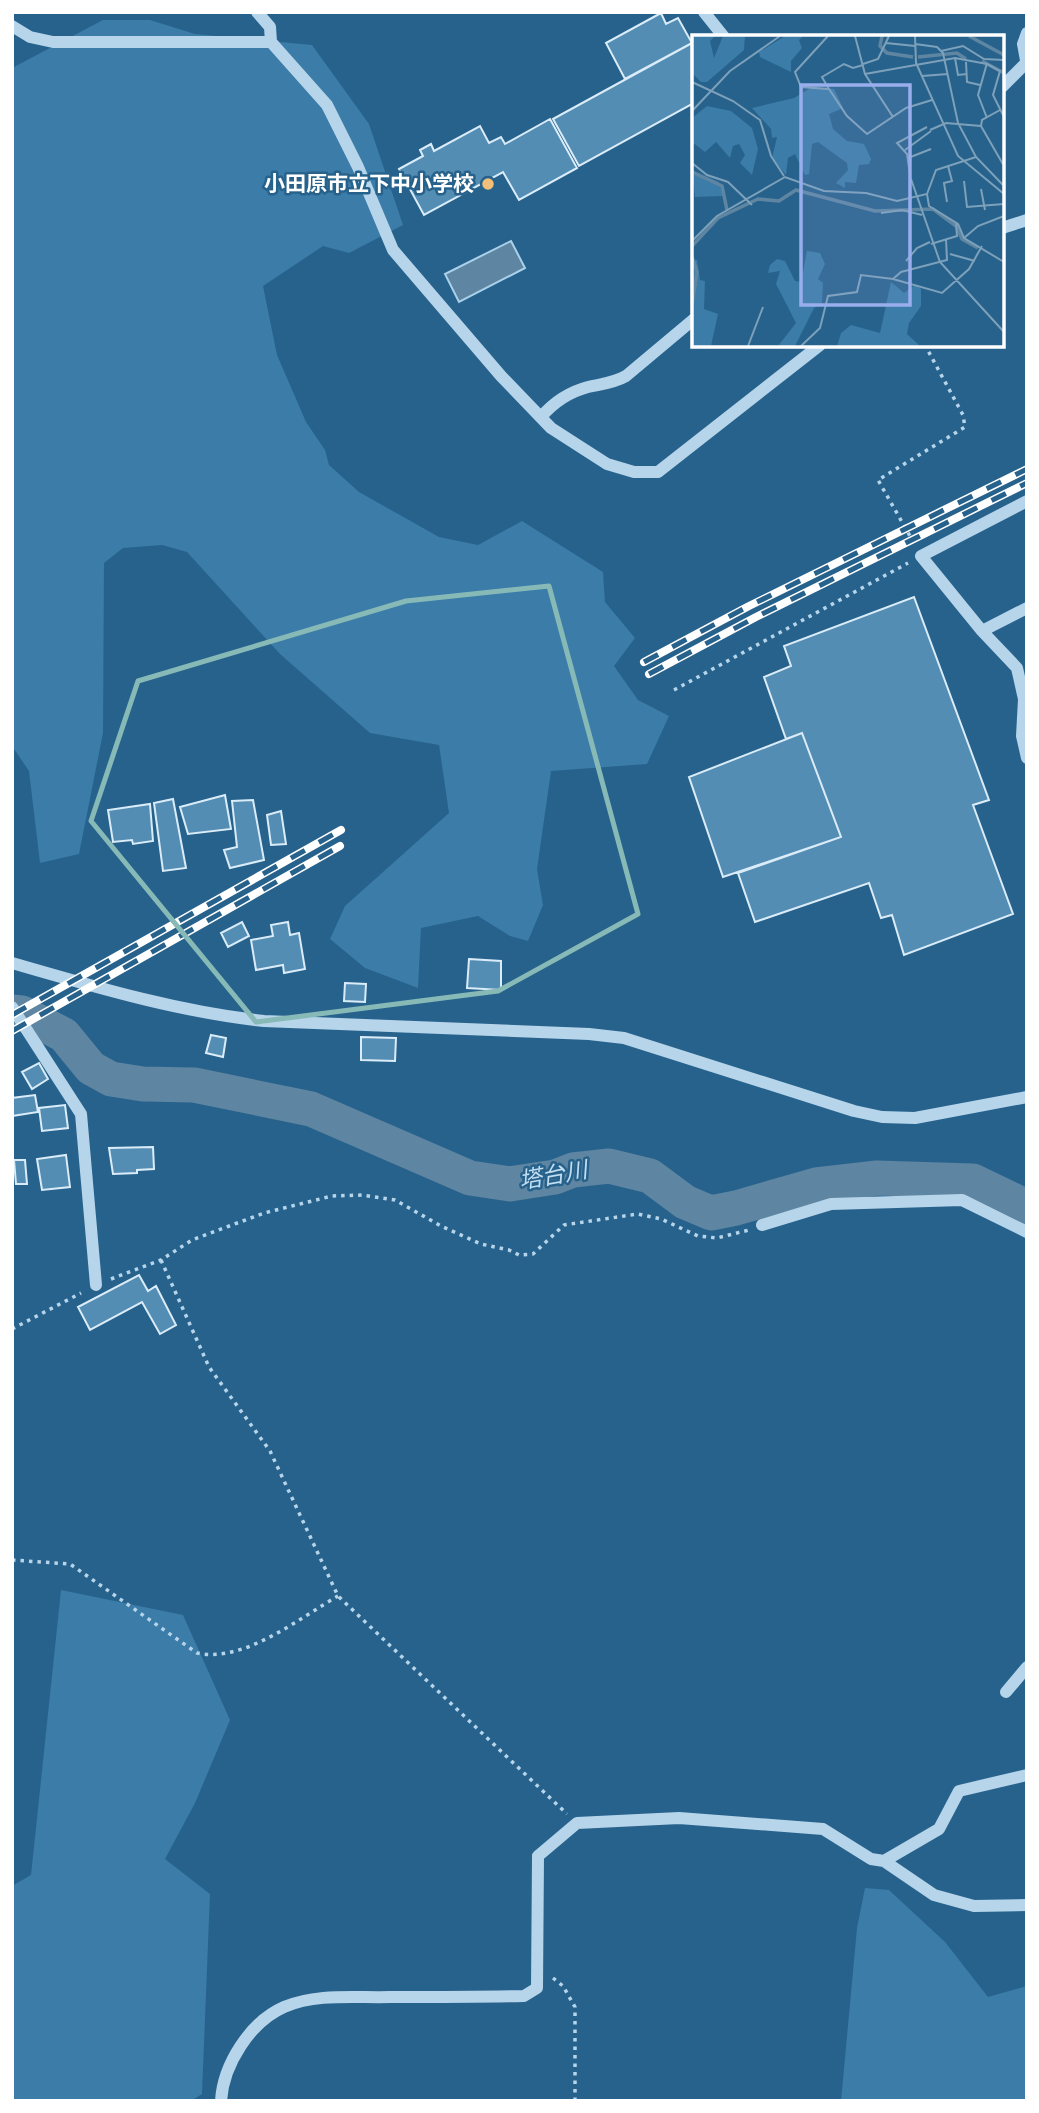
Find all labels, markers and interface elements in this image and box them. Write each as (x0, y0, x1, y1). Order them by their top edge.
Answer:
inset map (692, 35, 1004, 346)
place label: 小田原市立下中小学校 (264, 170, 474, 198)
marker: 小田原市立下中小学校 (480, 176, 496, 192)
water label: 塔台川 (516, 1154, 593, 1196)

